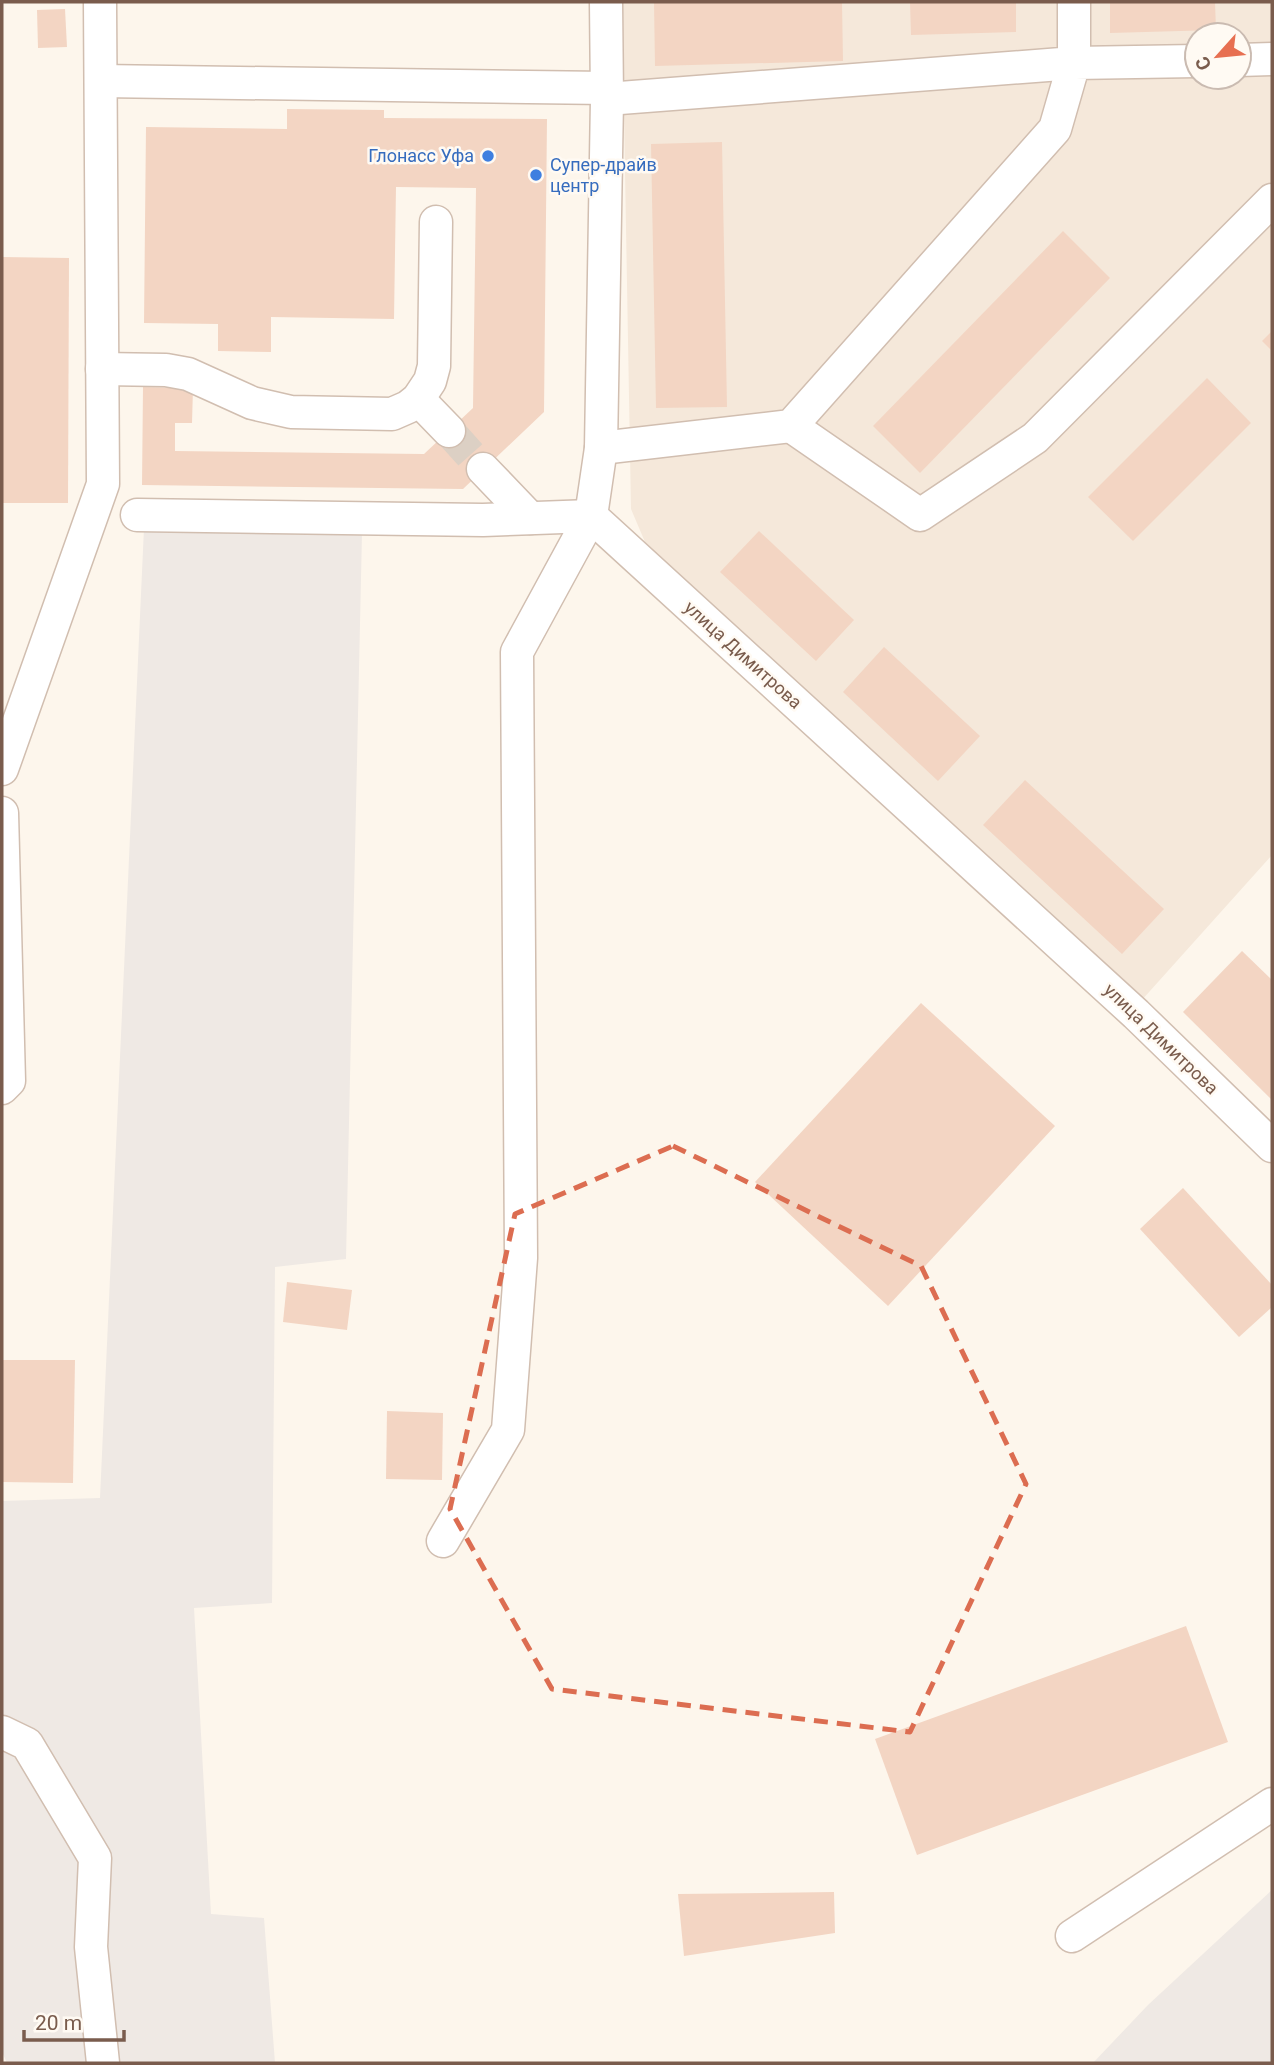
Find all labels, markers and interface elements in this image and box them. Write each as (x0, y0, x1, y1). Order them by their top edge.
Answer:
north arrow (1183, 21, 1253, 91)
text: С (1190, 53, 1216, 74)
place label: Глонасс Уфа (368, 145, 474, 166)
marker: Глонасс Уфа (480, 148, 496, 164)
place label: Супер-драйв центр (550, 154, 657, 196)
marker: Супер-драйв центр (528, 167, 544, 183)
street label: улица Димитрова (680, 596, 806, 713)
street label: улица Димитрова (1100, 979, 1223, 1099)
scale bar (24, 1998, 124, 2042)
text: 20 m (35, 2011, 82, 2035)

